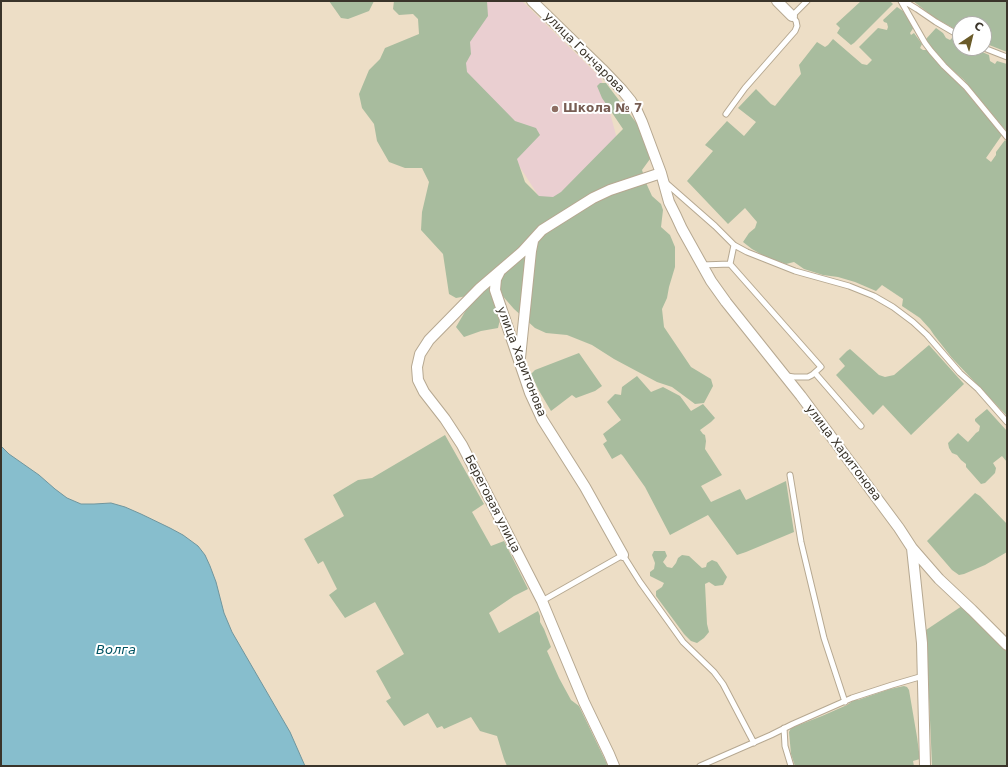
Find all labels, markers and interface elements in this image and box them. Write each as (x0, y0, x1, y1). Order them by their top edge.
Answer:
street label: улица Гончарова (541, 10, 627, 96)
north arrow (952, 16, 992, 56)
text: С (972, 19, 986, 34)
place label: Школа № 7 (563, 102, 642, 116)
marker: Школа № 7 (550, 104, 560, 114)
street label: улица Харитонова (493, 305, 549, 419)
street label: улица Харитонова (802, 402, 884, 504)
street label: Береговая улица (461, 453, 523, 555)
water label: Волга (96, 643, 136, 659)

